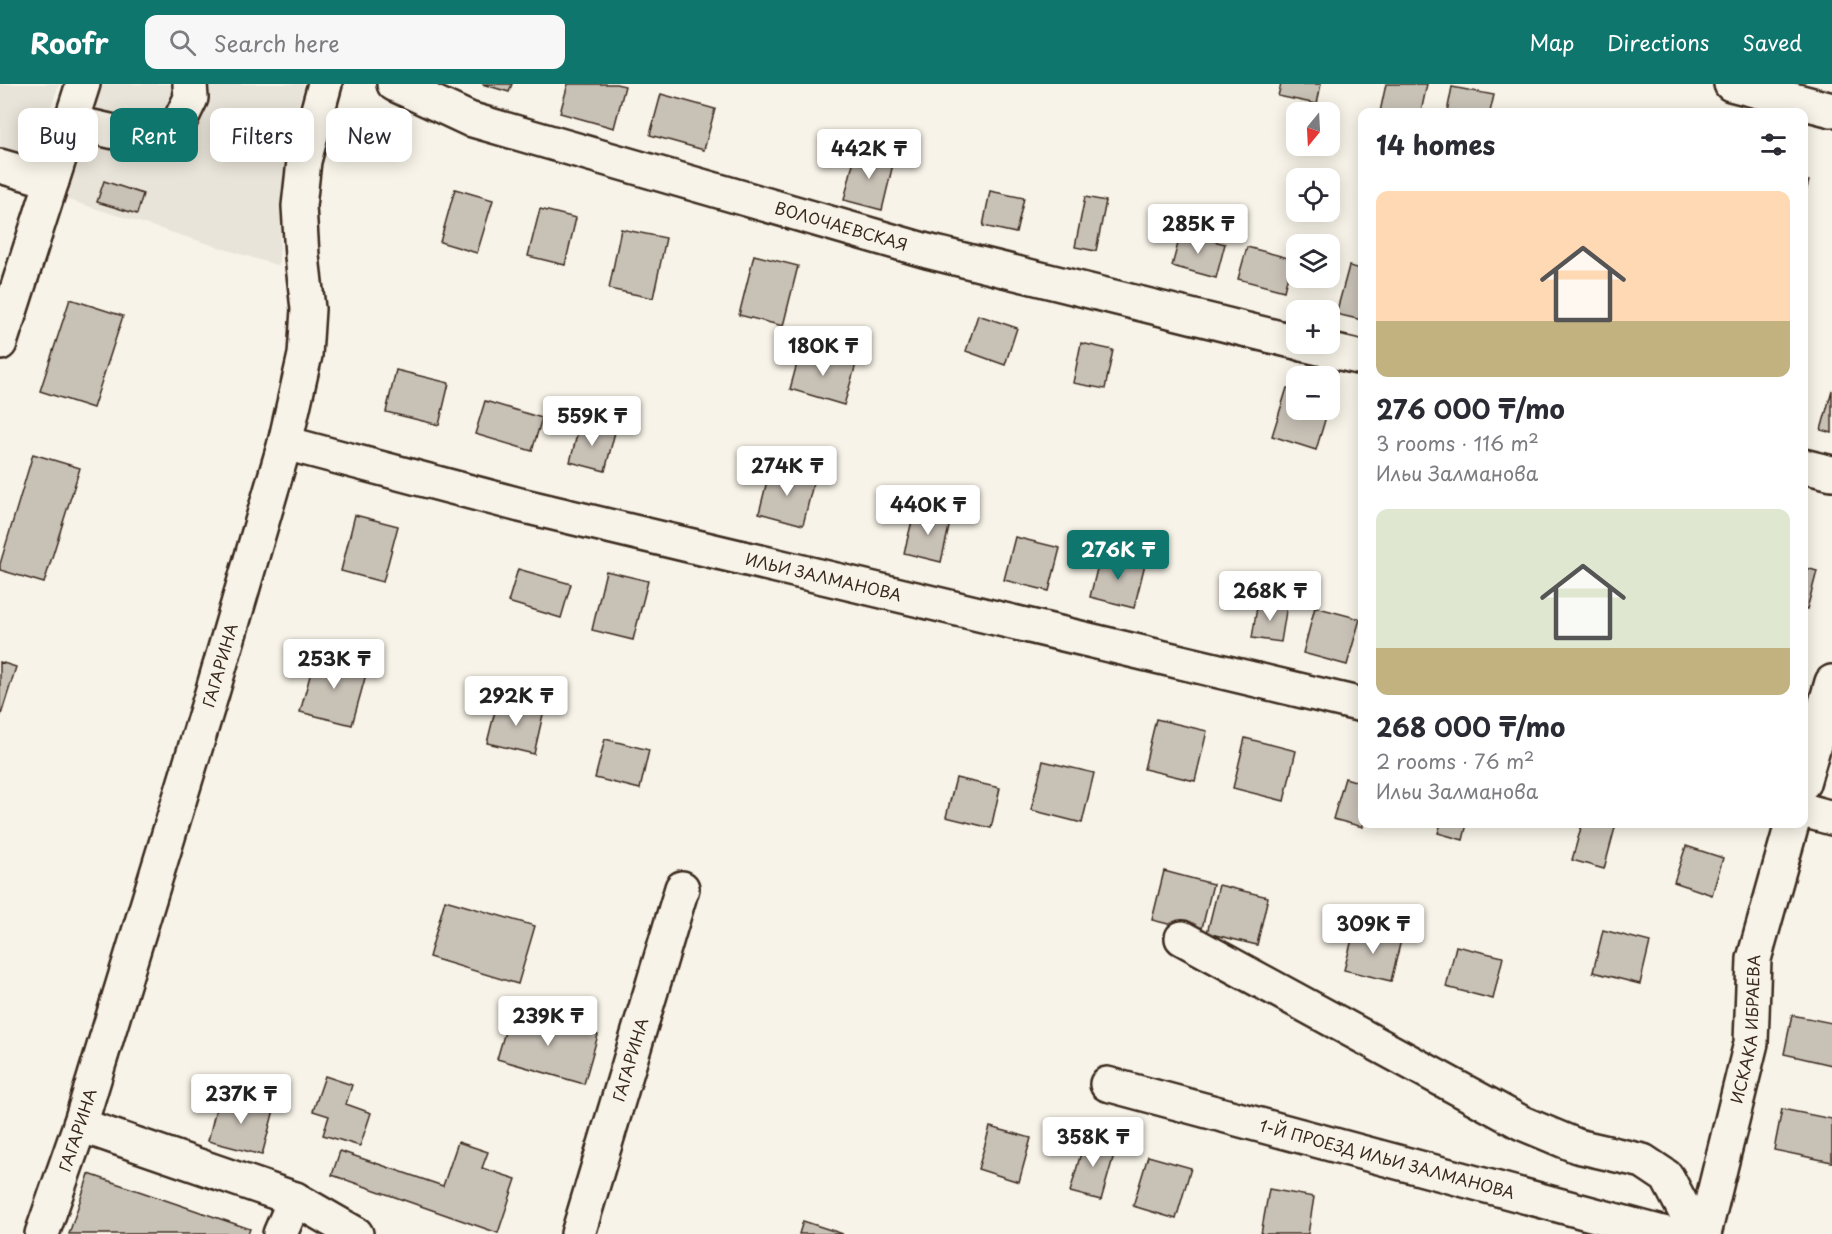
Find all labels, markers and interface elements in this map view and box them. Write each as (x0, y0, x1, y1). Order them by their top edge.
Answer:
search box (145, 15, 565, 69)
text: Roofr (30, 21, 109, 64)
icon: search (166, 26, 199, 59)
text: Search here (214, 26, 339, 59)
text: Map (1529, 26, 1574, 58)
text: Directions (1607, 26, 1709, 58)
text: Saved (1742, 26, 1802, 58)
north arrow (1286, 102, 1340, 156)
map controls (1286, 102, 1340, 420)
chip: Buy (18, 108, 98, 162)
chip: Rent (110, 108, 198, 162)
chip: Filters (210, 108, 314, 162)
chip: New (326, 108, 412, 162)
text: 14 homes (1376, 125, 1495, 164)
icon: filters (1757, 128, 1790, 161)
pin: 442K ₸ (820, 129, 918, 180)
text: 442K ₸ (831, 133, 907, 163)
button: locate (1286, 168, 1340, 222)
street label: ВОЛОЧАЕВСКАЯ (772, 195, 911, 256)
pin: 285K ₸ (1149, 204, 1247, 255)
text: 285K ₸ (1162, 208, 1234, 238)
icon: home (1529, 230, 1637, 338)
button: layers (1286, 234, 1340, 288)
button: + (1286, 300, 1340, 354)
pin: 180K ₸ (774, 326, 872, 377)
text: 180K ₸ (788, 330, 858, 360)
button: − (1286, 366, 1340, 420)
text: 276 000 ₸/mo (1376, 389, 1565, 428)
pin: 559K ₸ (543, 396, 641, 447)
text: 559K ₸ (557, 400, 627, 430)
text: 3 rooms · 116 m² (1376, 428, 1539, 458)
pin: 274K ₸ (738, 446, 836, 497)
text: 274K ₸ (751, 450, 823, 480)
text: Ильи Залманова (1376, 458, 1538, 488)
pin: 440K ₸ (879, 485, 977, 536)
text: 440K ₸ (890, 489, 966, 519)
pin: 276K ₸ (1069, 530, 1167, 581)
text: 276K ₸ (1081, 534, 1155, 564)
street label: ИЛЬИ ЗАЛМАНОВА (743, 546, 905, 606)
icon: home (1529, 548, 1637, 656)
pin: 268K ₸ (1221, 571, 1319, 622)
text: 268K ₸ (1233, 575, 1307, 605)
street label: ГАГАРИНА (195, 620, 243, 710)
pin: 253K ₸ (285, 639, 383, 690)
text: 253K ₸ (297, 643, 371, 673)
pin: 292K ₸ (467, 676, 565, 727)
text: 292K ₸ (479, 680, 553, 710)
text: 268 000 ₸/mo (1376, 707, 1565, 746)
text: 2 rooms · 76 m² (1376, 746, 1534, 776)
text: Ильи Залманова (1376, 776, 1538, 806)
pin: 309K ₸ (1324, 904, 1422, 955)
text: 309K ₸ (1336, 908, 1410, 938)
street label: ИСКАКА ИБРАЕВА (1724, 954, 1765, 1106)
pin: 239K ₸ (499, 996, 597, 1047)
text: 239K ₸ (512, 1000, 584, 1030)
street label: ГАГАРИНА (606, 1015, 653, 1104)
pin: 237K ₸ (192, 1074, 290, 1125)
text: 237K ₸ (205, 1078, 277, 1108)
street label: ГАГАРИНА (52, 1085, 102, 1175)
street label: 1-Й ПРОЕЗД ИЛЬИ ЗАЛМАНОВА (1257, 1112, 1518, 1204)
pin: 358K ₸ (1044, 1117, 1142, 1168)
text: 358K ₸ (1057, 1121, 1129, 1151)

